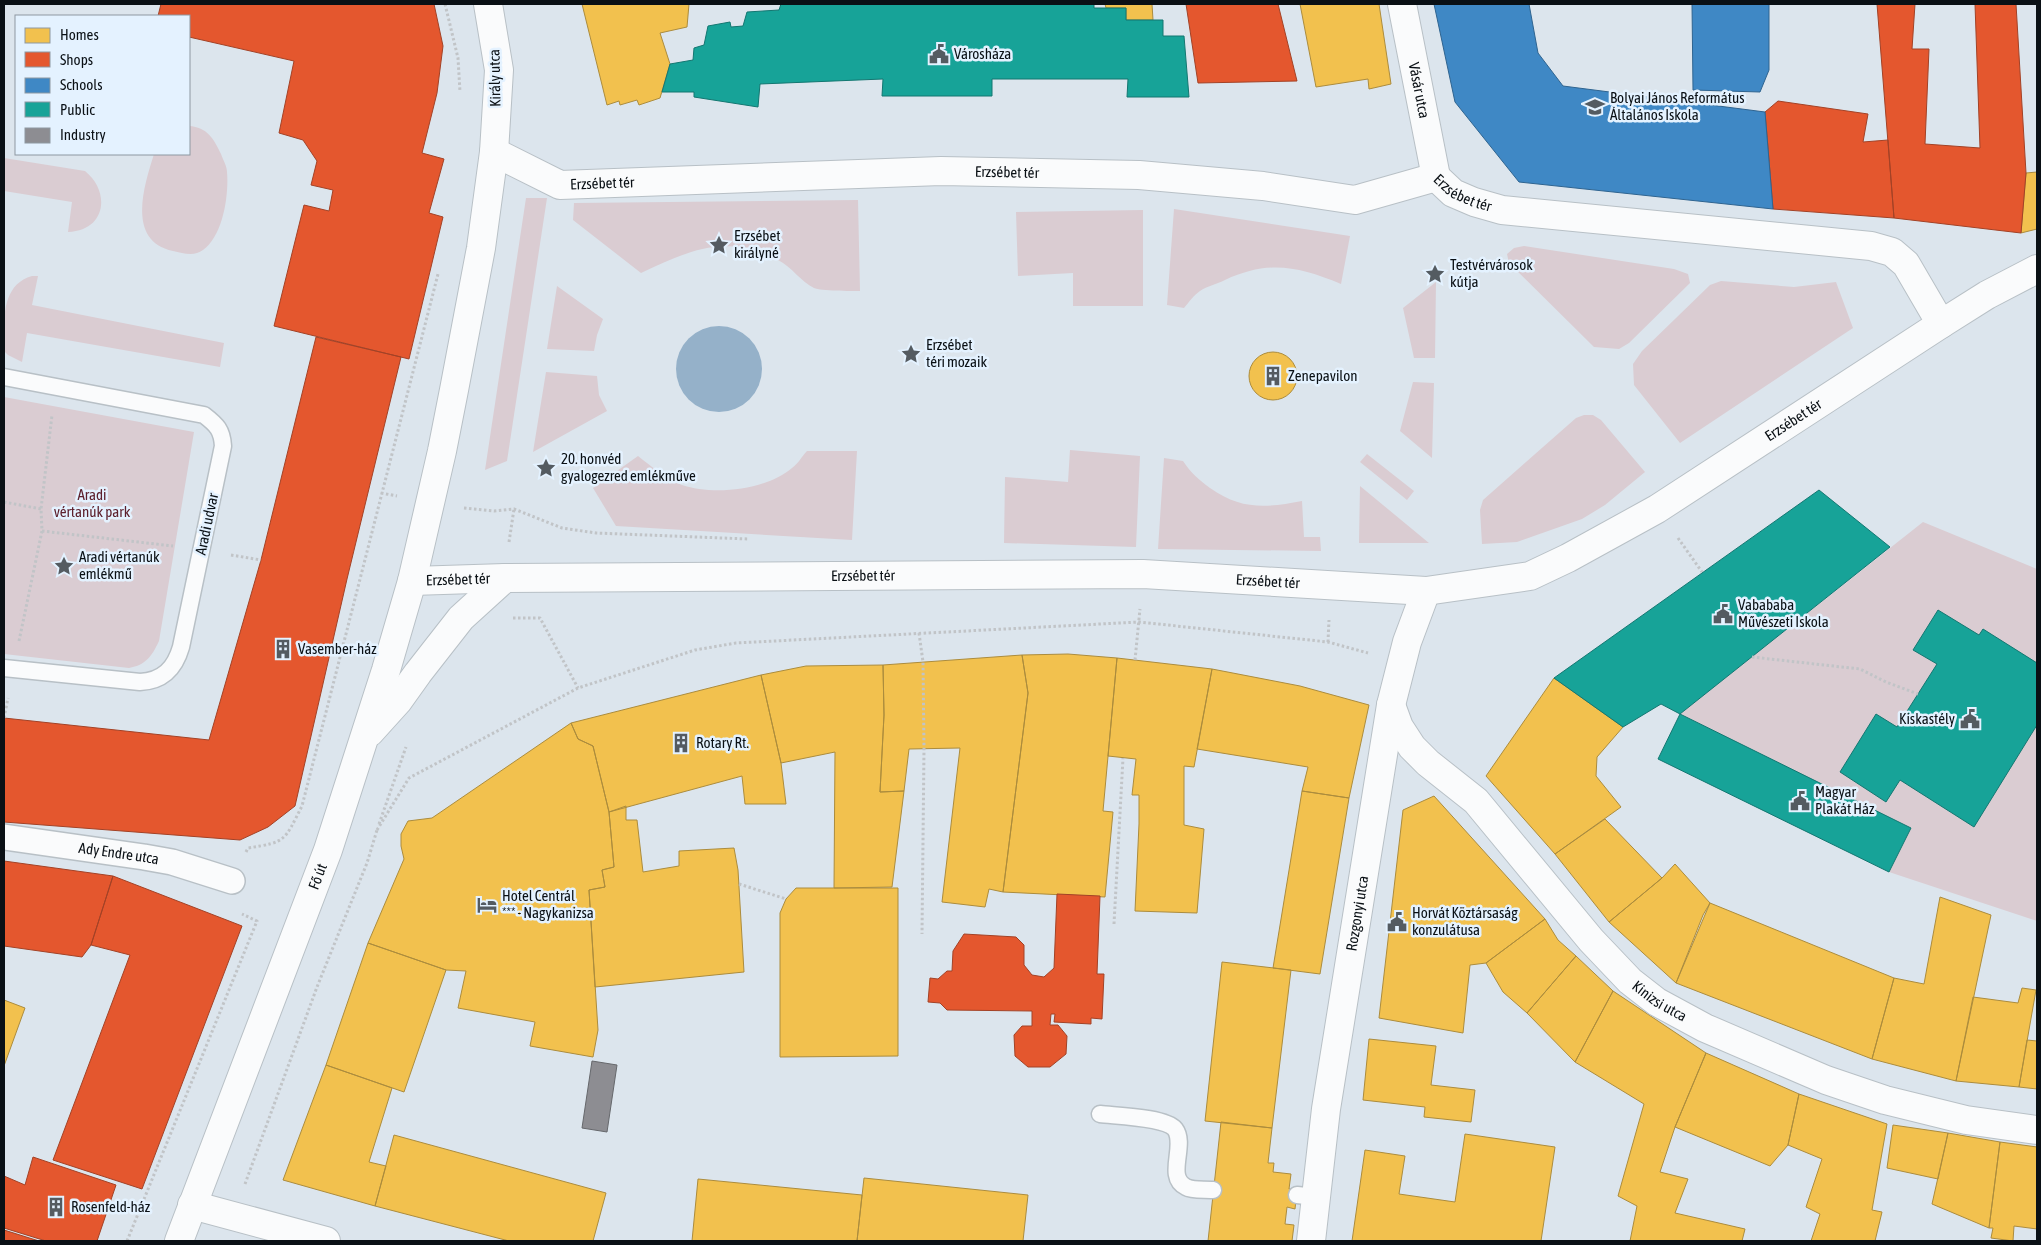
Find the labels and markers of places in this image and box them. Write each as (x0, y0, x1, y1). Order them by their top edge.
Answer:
public building icon: Városháza (928, 43, 950, 65)
place label: Városháza (954, 45, 1011, 62)
place label: Bolyai János Református Általános Iskola (1610, 89, 1745, 123)
school or university icon: Bolyai János Református Általános Iskola (1584, 96, 1606, 118)
place label: Erzsébet királyné (734, 227, 781, 261)
place icon: Erzsébet királyné (708, 234, 730, 256)
place label: Testvérvárosok kútja (1450, 256, 1533, 290)
place icon: Testvérvárosok kútja (1424, 263, 1446, 285)
place label: Erzsébet téri mozaik (926, 336, 987, 370)
place icon: Erzsébet téri mozaik (900, 343, 922, 365)
building icon: Zenepavilon (1262, 365, 1284, 387)
place label: Zenepavilon (1288, 367, 1358, 384)
place label: 20. honvéd gyalogezred emlékműve (561, 450, 696, 484)
place icon: 20. honvéd gyalogezred emlékműve (535, 457, 557, 479)
place label: Aradi vértanúk emlékmű (79, 548, 160, 582)
place icon: Aradi vértanúk emlékmű (53, 555, 75, 577)
place label: Vabababa Művészeti Iskola (1738, 596, 1829, 630)
public building icon: Vabababa Művészeti Iskola (1712, 603, 1734, 625)
building icon: Vasember-ház (272, 638, 294, 660)
place label: Vasember-ház (298, 640, 377, 657)
public building icon: Kiskastély (1959, 708, 1981, 730)
place label: Kiskastély (1899, 710, 1955, 727)
building icon: Rotary Rt. (670, 732, 692, 754)
place label: Rotary Rt. (696, 734, 749, 751)
place label: Magyar Plakát Ház (1815, 783, 1875, 817)
public building icon: Magyar Plakát Ház (1789, 790, 1811, 812)
place label: Hotel Centrál *** - Nagykanizsa (502, 887, 594, 921)
hotel icon: Hotel Centrál *** - Nagykanizsa (476, 894, 498, 916)
place label: Horvát Köztársaság konzulátusa (1412, 904, 1518, 938)
public building icon: Horvát Köztársaság konzulátusa (1386, 911, 1408, 933)
building icon: Rosenfeld-ház (45, 1196, 67, 1218)
place label: Rosenfeld-ház (71, 1198, 151, 1215)

